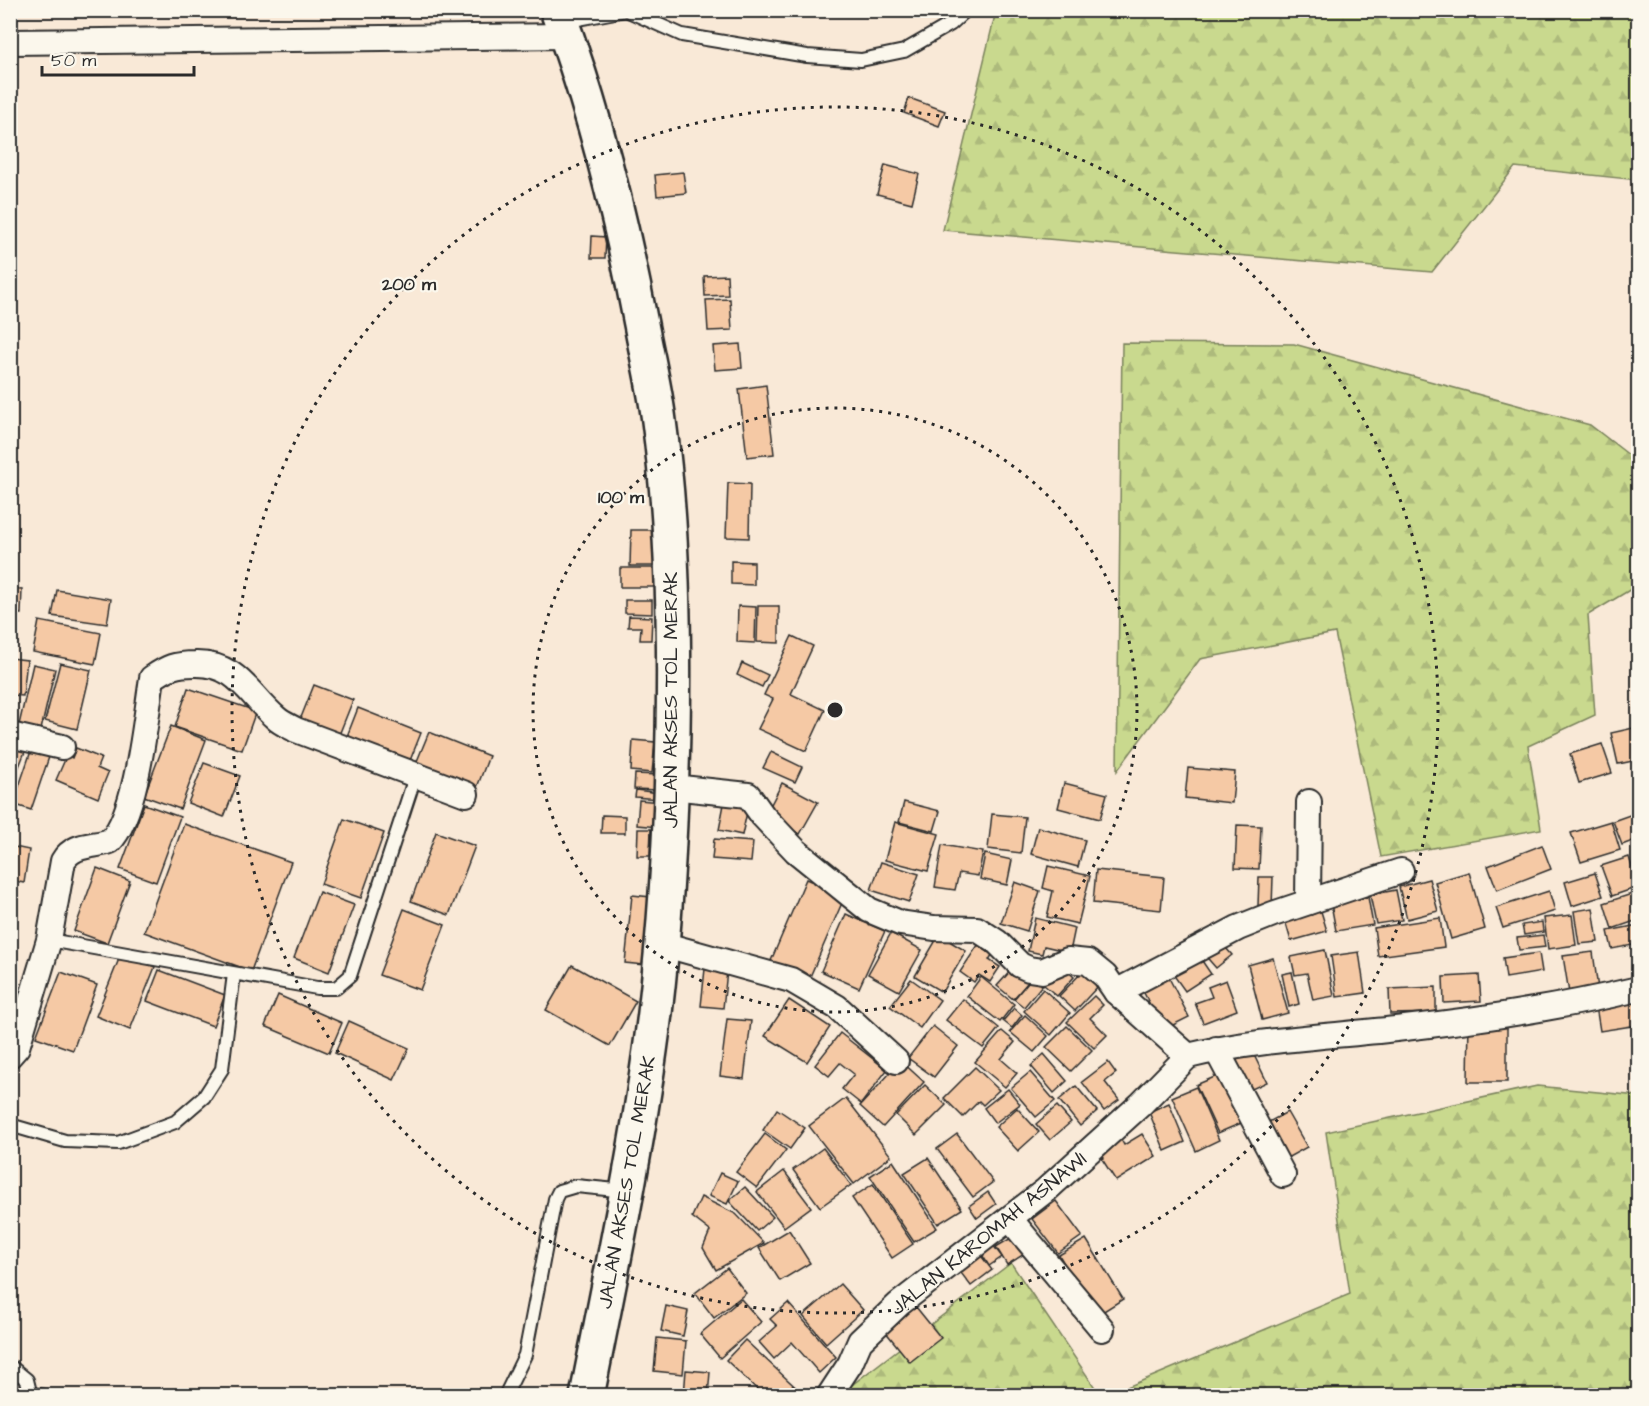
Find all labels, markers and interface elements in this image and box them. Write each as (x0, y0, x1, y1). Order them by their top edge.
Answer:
scale bar (42, 39, 194, 77)
text: 50 m (51, 48, 96, 73)
text: 200 m (381, 272, 437, 297)
text: 100 m (598, 485, 645, 510)
street label: JALAN AKSES TOL MERAK (657, 572, 685, 828)
centre of rings (825, 700, 845, 720)
street label: JALAN AKSES TOL MERAK (591, 1054, 663, 1311)
street label: JALAN KAROMAH ASNAWI (884, 1146, 1093, 1322)

